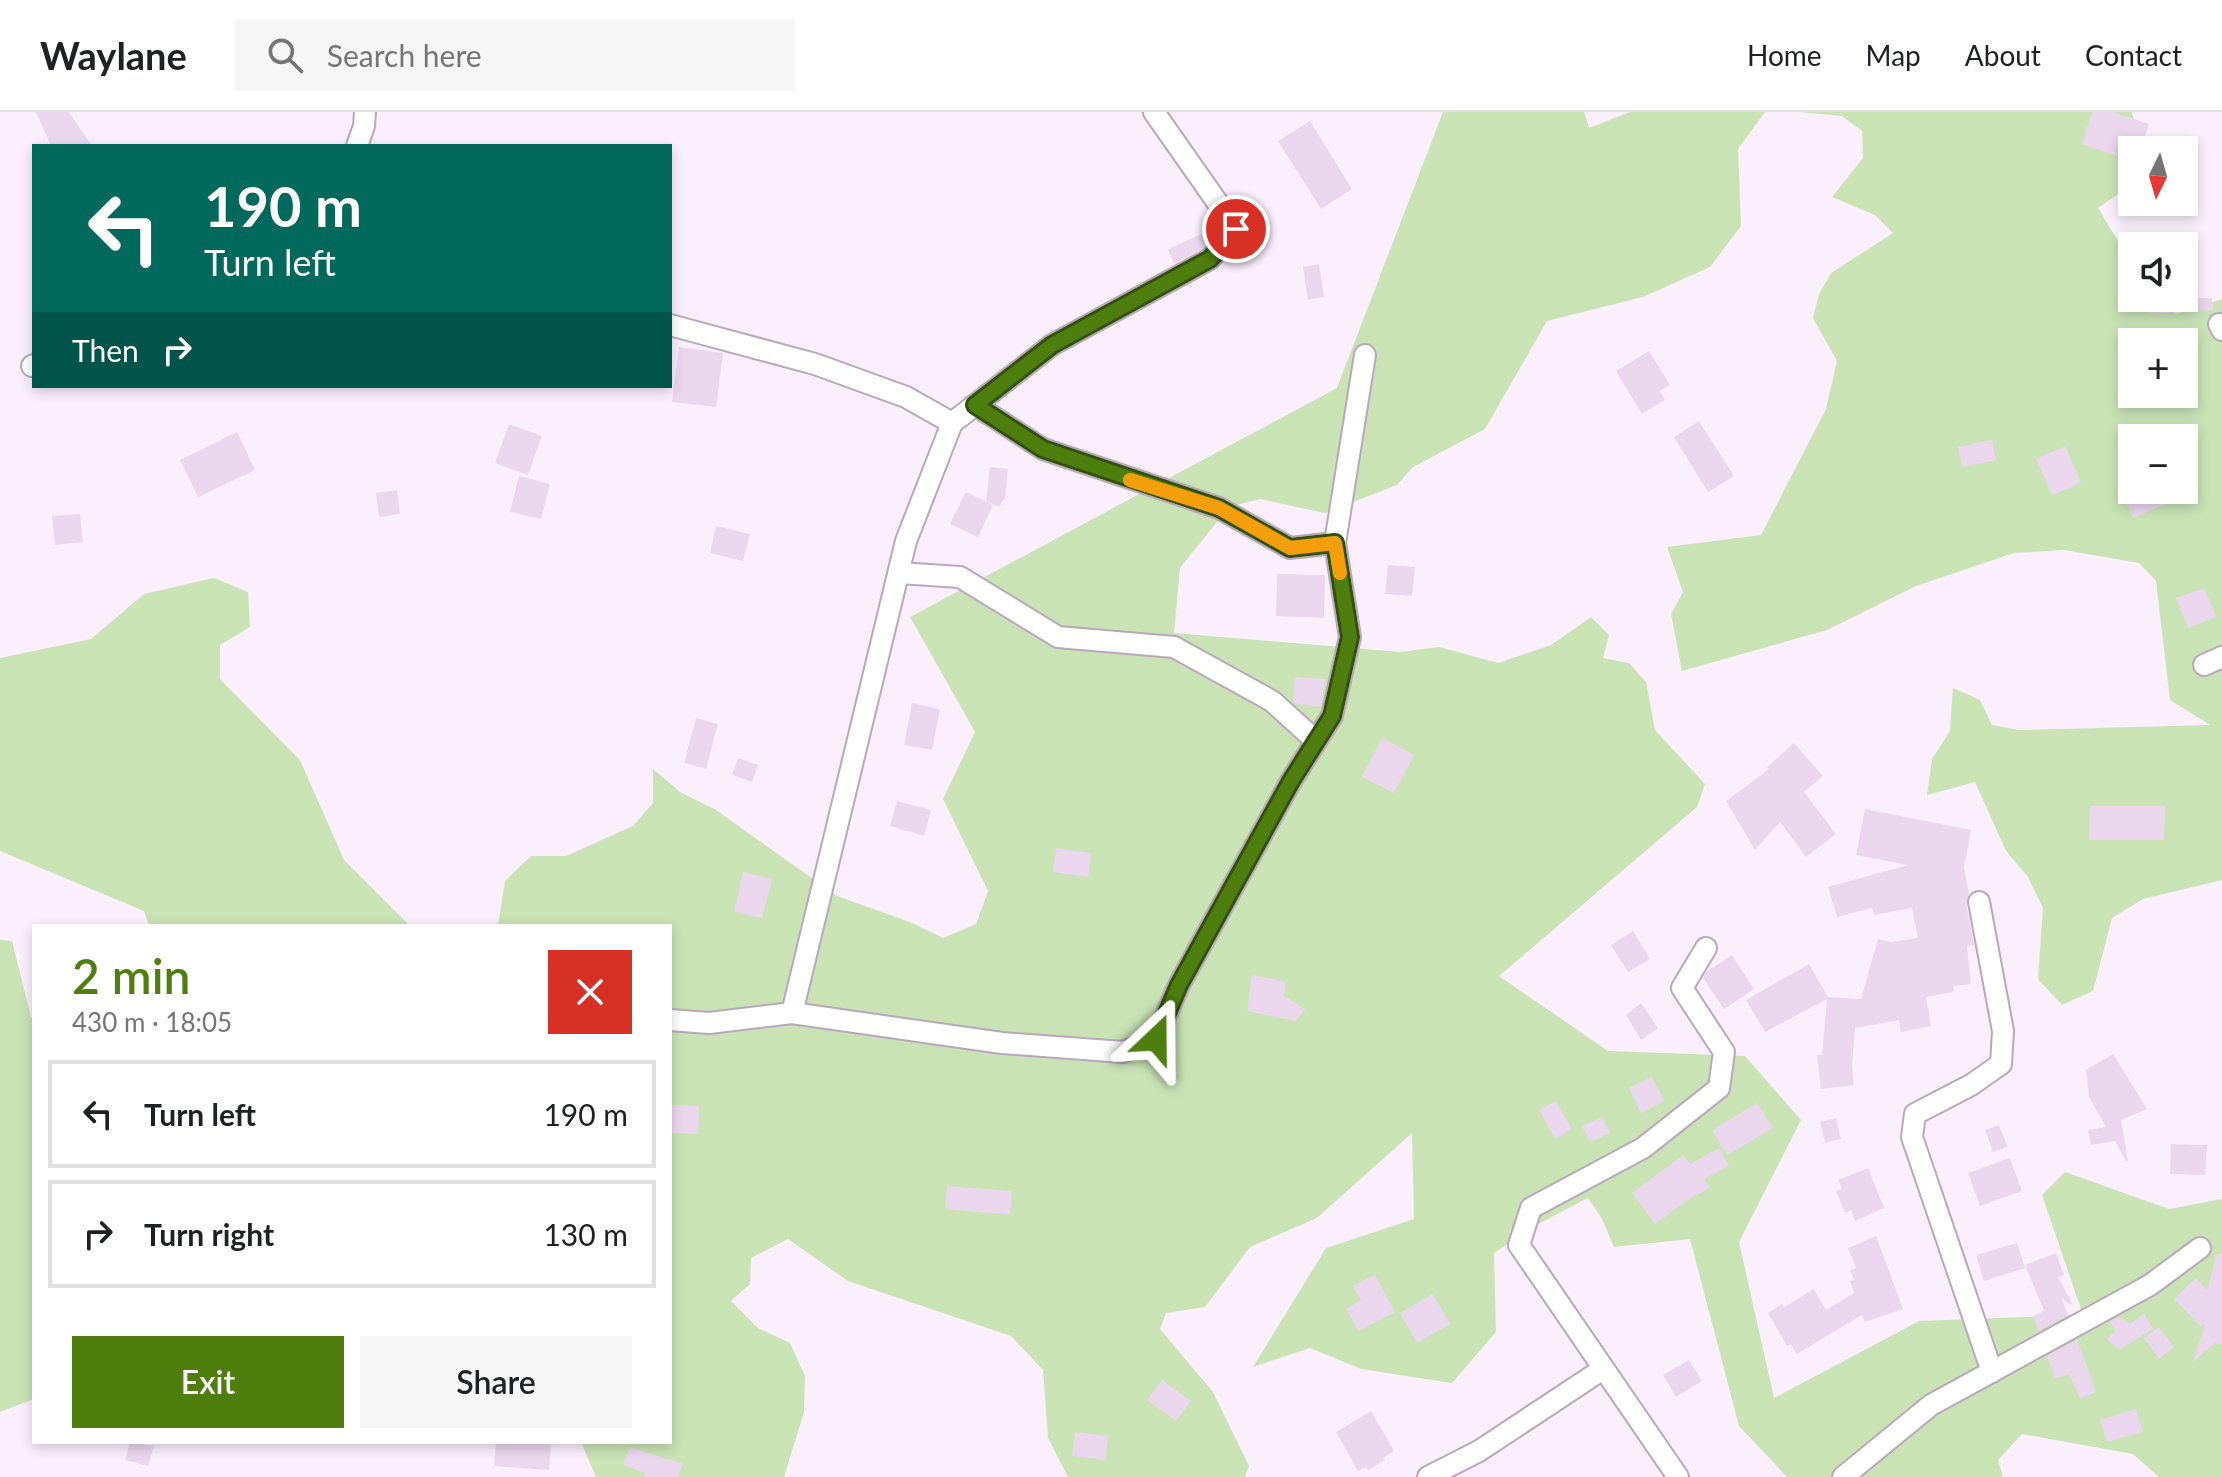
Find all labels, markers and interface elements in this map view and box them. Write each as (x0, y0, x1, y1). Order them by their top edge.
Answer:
search box (235, 19, 795, 91)
text: Waylane (40, 32, 187, 78)
icon: search (263, 33, 307, 77)
text: Search here (327, 37, 482, 73)
text: Home (1747, 38, 1822, 72)
text: Map (1866, 38, 1921, 72)
text: About (1965, 38, 2041, 72)
text: Contact (2085, 38, 2182, 72)
north arrow (2118, 136, 2198, 216)
map controls (2118, 136, 2198, 504)
text: 190 m (204, 172, 362, 239)
icon: left (72, 176, 176, 280)
pin (1202, 195, 1270, 263)
icon: arrive (1214, 207, 1258, 251)
button: sound (2118, 232, 2198, 312)
text: Turn left (204, 240, 336, 284)
icon: right (155, 328, 199, 372)
button: + (2118, 328, 2198, 408)
text: Then (72, 332, 139, 368)
button: − (2118, 424, 2198, 504)
text: 2 min (72, 947, 190, 1004)
button: close (548, 950, 632, 1034)
position arrow (1114, 997, 1198, 1081)
text: 430 m · 18:05 (72, 1006, 232, 1038)
icon: left (76, 1092, 120, 1136)
text: Turn left (144, 1096, 256, 1132)
text: 190 m (543, 1096, 628, 1132)
icon: right (76, 1212, 120, 1256)
text: Turn right (144, 1216, 274, 1252)
text: 130 m (543, 1216, 628, 1252)
button: Exit (72, 1336, 344, 1428)
button: Share (360, 1336, 632, 1428)

